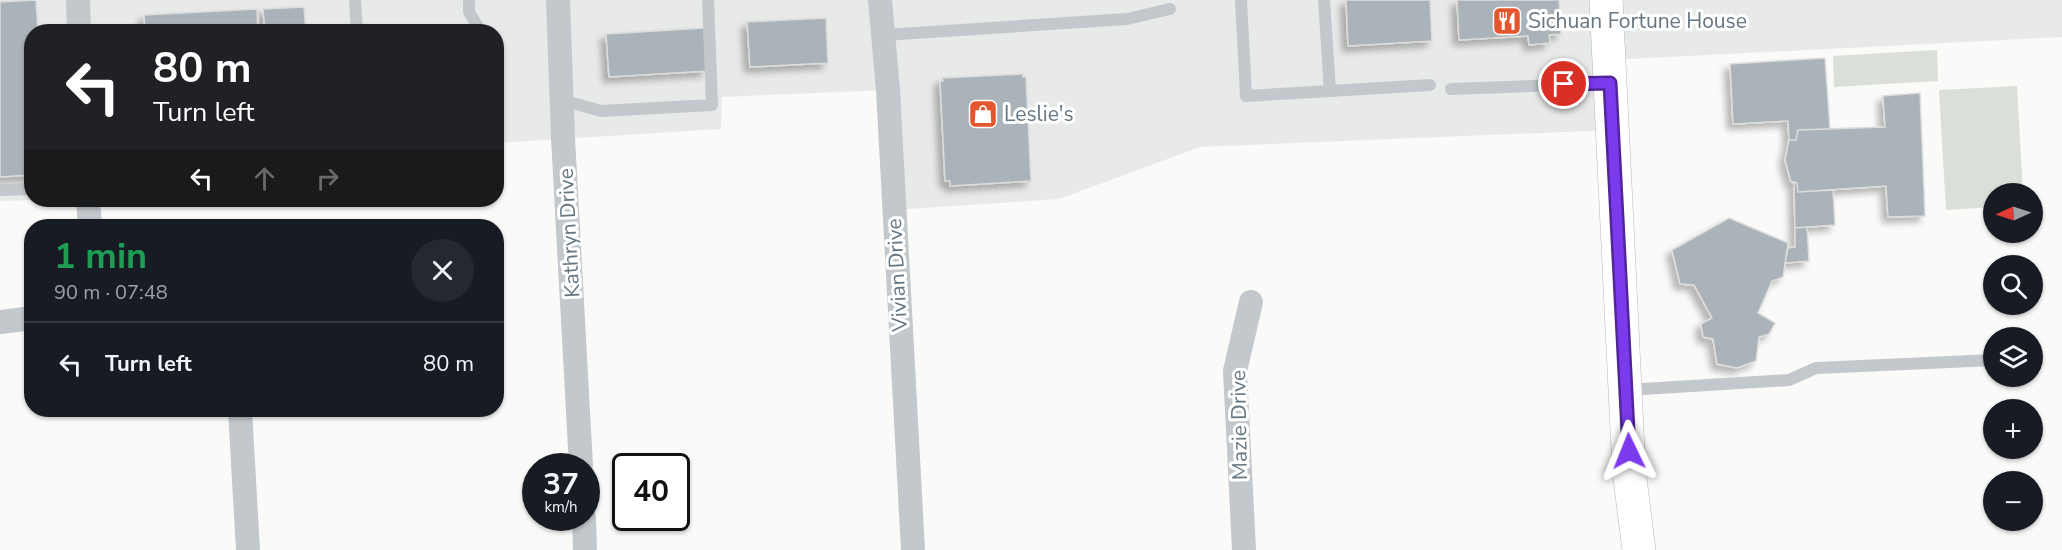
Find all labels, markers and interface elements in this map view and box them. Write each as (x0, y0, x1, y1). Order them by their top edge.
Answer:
restaurant icon: Sichuan Fortune House (1491, 5, 1523, 37)
place label: Sichuan Fortune House (1528, 7, 1747, 35)
text: 80 m (153, 40, 252, 97)
icon: left (54, 48, 132, 126)
pin (1538, 58, 1589, 109)
icon: arrive (1547, 67, 1580, 100)
text: Turn left (153, 94, 254, 131)
shop icon: Leslie's (967, 98, 999, 130)
place label: Leslie's (1004, 100, 1074, 128)
icon: left (185, 162, 218, 195)
icon: ahead (248, 162, 281, 195)
icon: right (311, 162, 344, 195)
street label: Kathryn Drive (552, 168, 586, 298)
north arrow (1983, 183, 2043, 243)
map controls (1983, 183, 2043, 531)
street label: Vivian Drive (880, 218, 914, 333)
text: 1 min (54, 232, 147, 281)
button: close (411, 239, 474, 302)
button: search (1983, 255, 2043, 315)
text: 90 m · 07:48 (54, 279, 168, 306)
button: layers (1983, 327, 2043, 387)
icon: left (54, 348, 87, 381)
text: Turn left (105, 349, 192, 379)
text: 80 m (423, 349, 474, 379)
street label: Mazie Drive (1224, 370, 1254, 480)
button: + (1983, 399, 2043, 459)
position arrow (1597, 419, 1661, 483)
speed limit sign: 40 (612, 453, 690, 531)
text: 37 (543, 464, 579, 505)
button: − (1983, 471, 2043, 531)
text: km/h (544, 497, 578, 517)

